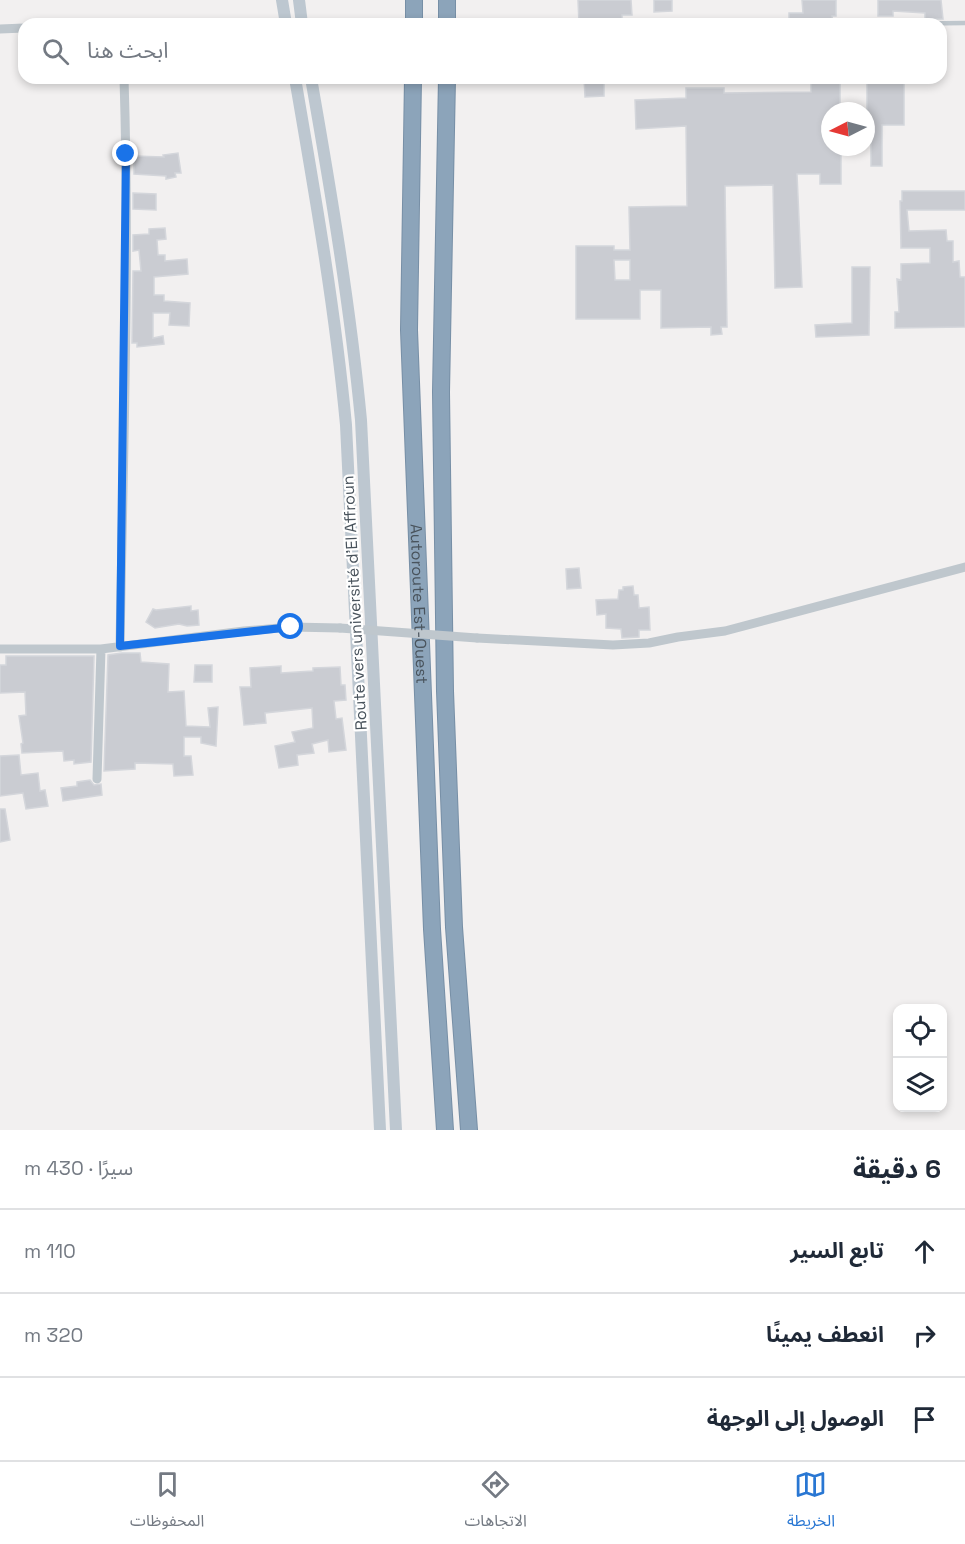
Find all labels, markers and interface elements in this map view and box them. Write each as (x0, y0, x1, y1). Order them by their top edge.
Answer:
search box (18, 18, 947, 84)
icon: search (39, 35, 72, 68)
text: ابحث هنا (87, 36, 168, 64)
north arrow (821, 102, 875, 156)
route end (112, 140, 138, 166)
street label: Route vers université d'El Affroun (337, 475, 372, 731)
street label: Autoroute Est-Ouest (405, 523, 433, 684)
route start (277, 613, 303, 639)
map controls (893, 1004, 947, 1112)
button: locate (893, 1004, 947, 1058)
button: layers (893, 1058, 947, 1112)
text: 6 دقيقة (853, 1152, 941, 1186)
text: سيرًا · 430 m (24, 1155, 133, 1181)
icon: ahead (908, 1235, 941, 1268)
text: تابع السير (790, 1236, 884, 1264)
text: 110 m (24, 1238, 76, 1264)
icon: right (908, 1319, 941, 1352)
text: انعطف يمينًا (766, 1320, 884, 1348)
text: 320 m (24, 1322, 83, 1348)
icon: arrive (908, 1403, 941, 1436)
text: الوصول إلى الوجهة (707, 1404, 884, 1432)
tab: المحفوظات (130, 1468, 204, 1538)
tab: الاتجاهات (464, 1468, 527, 1538)
tab: الخريطة (787, 1468, 835, 1538)

